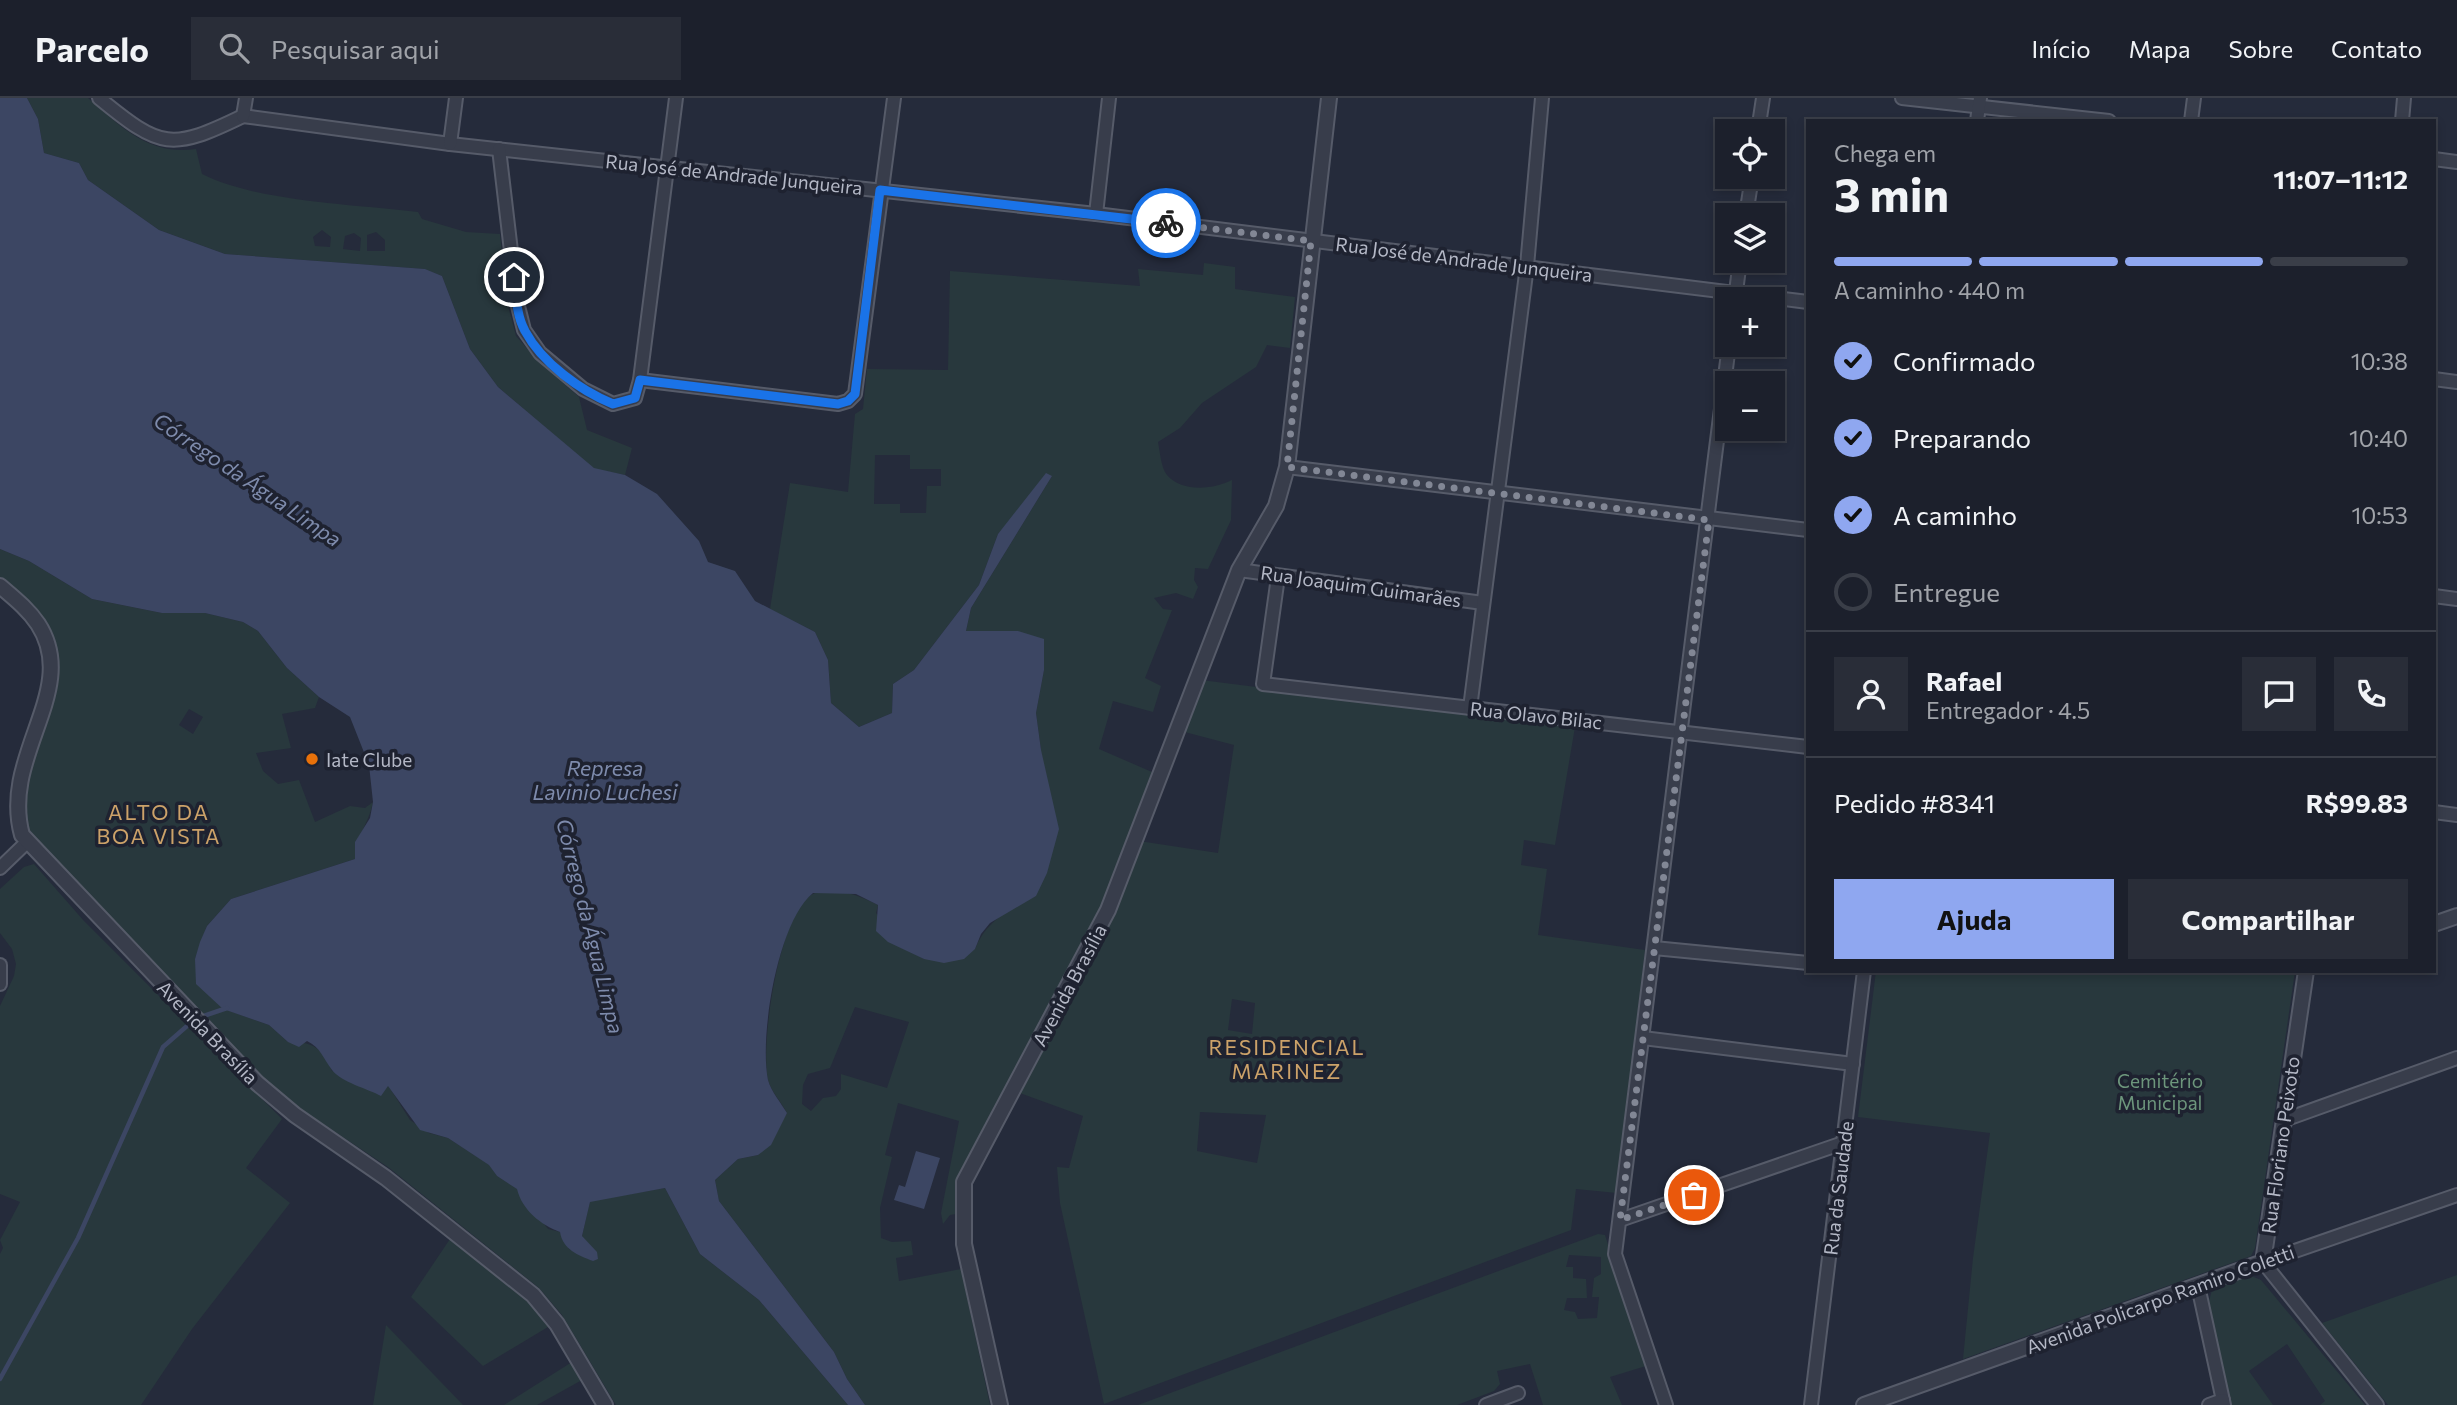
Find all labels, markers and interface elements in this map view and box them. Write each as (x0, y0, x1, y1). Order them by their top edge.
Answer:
search box (191, 17, 681, 80)
text: Parcelo (35, 28, 149, 69)
icon: search (215, 29, 253, 67)
text: Pesquisar aqui (271, 33, 440, 64)
text: Início (2032, 34, 2091, 63)
text: Mapa (2129, 34, 2191, 63)
text: Sobre (2229, 34, 2293, 63)
text: Contato (2331, 34, 2422, 63)
map controls (1715, 119, 1785, 441)
button: locate (1715, 119, 1785, 189)
text: Chega em (1834, 139, 1936, 167)
street label: Rua José de Andrade Junqueira (604, 149, 864, 199)
text: 11:07–11:12 (2273, 163, 2408, 194)
text: 3 min (1834, 165, 1949, 221)
courier (1131, 188, 1201, 258)
button: layers (1715, 203, 1785, 273)
icon: bike (1147, 204, 1185, 242)
street label: Rua José de Andrade Junqueira (1334, 232, 1594, 286)
pin (484, 247, 544, 307)
icon: home (495, 258, 533, 296)
text: A caminho · 440 m (1834, 276, 2025, 304)
button: + (1715, 287, 1785, 357)
icon: check (1834, 342, 1872, 380)
text: Confirmado (1893, 345, 2035, 376)
text: 10:38 (2351, 347, 2408, 375)
button: − (1715, 371, 1785, 441)
water label: Córrego da Água Limpa (150, 407, 346, 551)
icon: check (1834, 419, 1872, 457)
text: Preparando (1893, 422, 2031, 453)
text: 10:40 (2349, 424, 2408, 452)
icon: check (1834, 496, 1872, 534)
text: A caminho (1893, 499, 2017, 530)
text: 10:53 (2351, 501, 2408, 529)
street label: Rua Joaquim Guimarães (1259, 561, 1463, 611)
text: Entregue (1893, 576, 2000, 607)
button: person (1834, 657, 1908, 731)
button: chat (2242, 657, 2316, 731)
button: phone (2334, 657, 2408, 731)
text: Rafael (1926, 665, 2002, 696)
text: Entregador · 4.5 (1926, 696, 2090, 724)
street label: Rua Olavo Bilac (1469, 697, 1603, 733)
place label: Iate Clube (326, 748, 412, 771)
marker: Iate Clube (304, 751, 320, 767)
water label: Represa Lavinio Luchesi (533, 755, 678, 804)
text: Pedido #8341 (1834, 787, 1995, 818)
text: R$99.83 (2306, 787, 2408, 818)
district label: ALTO DA BOA VISTA (96, 799, 222, 848)
water label: Córrego da Água Limpa (552, 816, 630, 1036)
button: Ajuda (1834, 879, 2114, 959)
button: Compartilhar (2128, 879, 2408, 959)
street label: Avenida Brasília (1027, 920, 1111, 1050)
street label: Avenida Brasília (153, 975, 263, 1089)
district label: RESIDENCIAL MARINEZ (1208, 1034, 1366, 1083)
street label: Rua Floriano Peixoto (2256, 1055, 2304, 1235)
park label: Cemitério Municipal (2117, 1069, 2203, 1114)
street label: Rua da Saudade (1818, 1120, 1858, 1256)
pin (1664, 1165, 1724, 1225)
icon: bag (1675, 1176, 1713, 1214)
street label: Avenida Policarpo Ramiro Coletti (2023, 1240, 2297, 1358)

